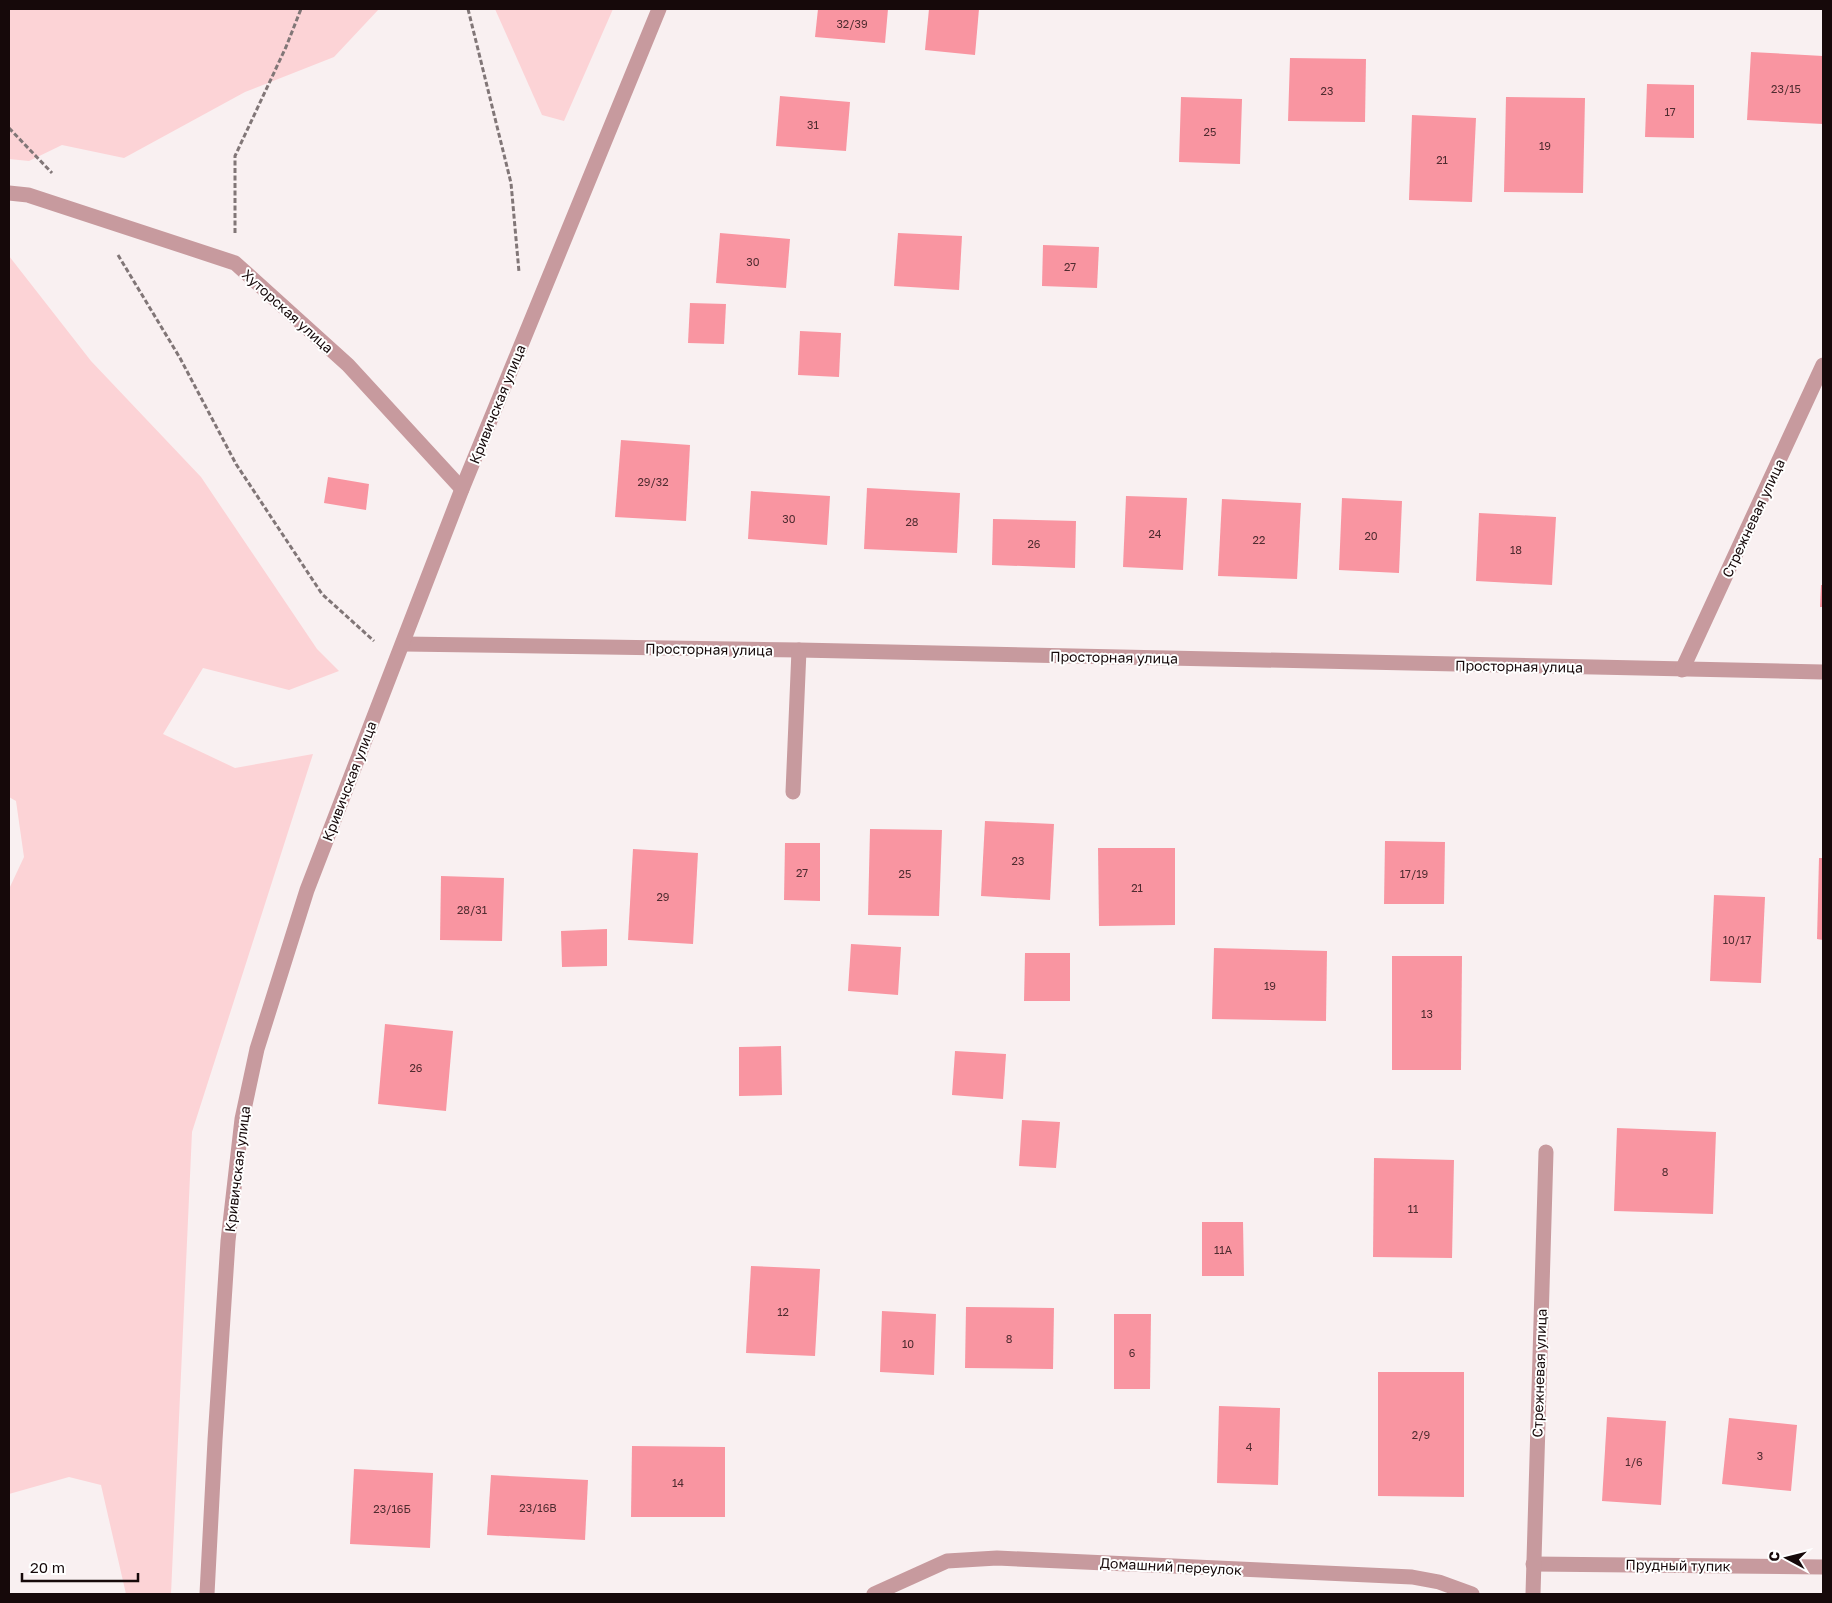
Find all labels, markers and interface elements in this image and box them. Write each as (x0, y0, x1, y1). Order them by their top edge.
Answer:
house number: 32/39 (836, 17, 868, 30)
house number: 23/15 (1771, 82, 1801, 95)
house number: 23 (1321, 84, 1333, 97)
house number: 17 (1664, 105, 1676, 118)
house number: 31 (807, 118, 819, 131)
house number: 25 (1204, 125, 1216, 138)
house number: 19 (1539, 139, 1551, 152)
house number: 21 (1436, 153, 1448, 166)
house number: 30 (746, 255, 760, 268)
house number: 27 (1064, 260, 1076, 273)
street label: Хуторская улица (239, 266, 337, 356)
street label: Кривичская улица (465, 342, 529, 466)
street label: Стрежневая улица (1718, 456, 1788, 580)
house number: 29/32 (637, 475, 669, 488)
house number: 30 (782, 512, 796, 525)
house number: 28 (905, 515, 919, 528)
house number: 24 (1148, 527, 1162, 540)
house number: 20 (1364, 529, 1378, 542)
house number: 22 (1253, 533, 1265, 546)
house number: 26 (1027, 537, 1041, 550)
house number: 18 (1510, 543, 1522, 556)
street label: Просторная улица (645, 639, 773, 659)
street label: Просторная улица (1050, 647, 1178, 667)
street label: Просторная улица (1455, 656, 1583, 676)
street label: Кривичская улица (318, 719, 380, 843)
house number: 23 (1012, 854, 1024, 867)
house number: 27 (796, 866, 808, 879)
house number: 25 (899, 867, 911, 880)
house number: 17/19 (1400, 867, 1428, 880)
house number: 21 (1131, 881, 1143, 894)
house number: 29 (656, 890, 670, 903)
house number: 28/31 (457, 903, 487, 916)
house number: 10/17 (1723, 933, 1751, 946)
house number: 19 (1264, 979, 1276, 992)
house number: 13 (1421, 1007, 1433, 1020)
house number: 26 (409, 1061, 423, 1074)
street label: Кривичская улица (221, 1105, 253, 1233)
house number: 8 (1662, 1165, 1669, 1178)
house number: 11 (1408, 1202, 1418, 1215)
house number: 11А (1214, 1243, 1233, 1256)
house number: 12 (777, 1305, 789, 1318)
street label: Стрежневая улица (1528, 1308, 1550, 1438)
house number: 8 (1006, 1332, 1013, 1345)
house number: 10 (902, 1337, 914, 1350)
house number: 6 (1129, 1346, 1136, 1359)
house number: 2/9 (1412, 1428, 1430, 1441)
house number: 4 (1246, 1440, 1253, 1453)
house number: 3 (1757, 1449, 1763, 1462)
house number: 1/6 (1625, 1455, 1643, 1468)
house number: 14 (672, 1476, 684, 1489)
house number: 23/16В (519, 1501, 557, 1514)
house number: 23/16Б (373, 1502, 411, 1515)
north arrow (1762, 1533, 1812, 1583)
scale bar (22, 1550, 139, 1582)
text: С (1765, 1550, 1783, 1562)
street label: Домашний переулок (1100, 1554, 1242, 1578)
street label: Прудный тупик (1625, 1556, 1731, 1574)
text: 20 m (30, 1558, 65, 1576)

